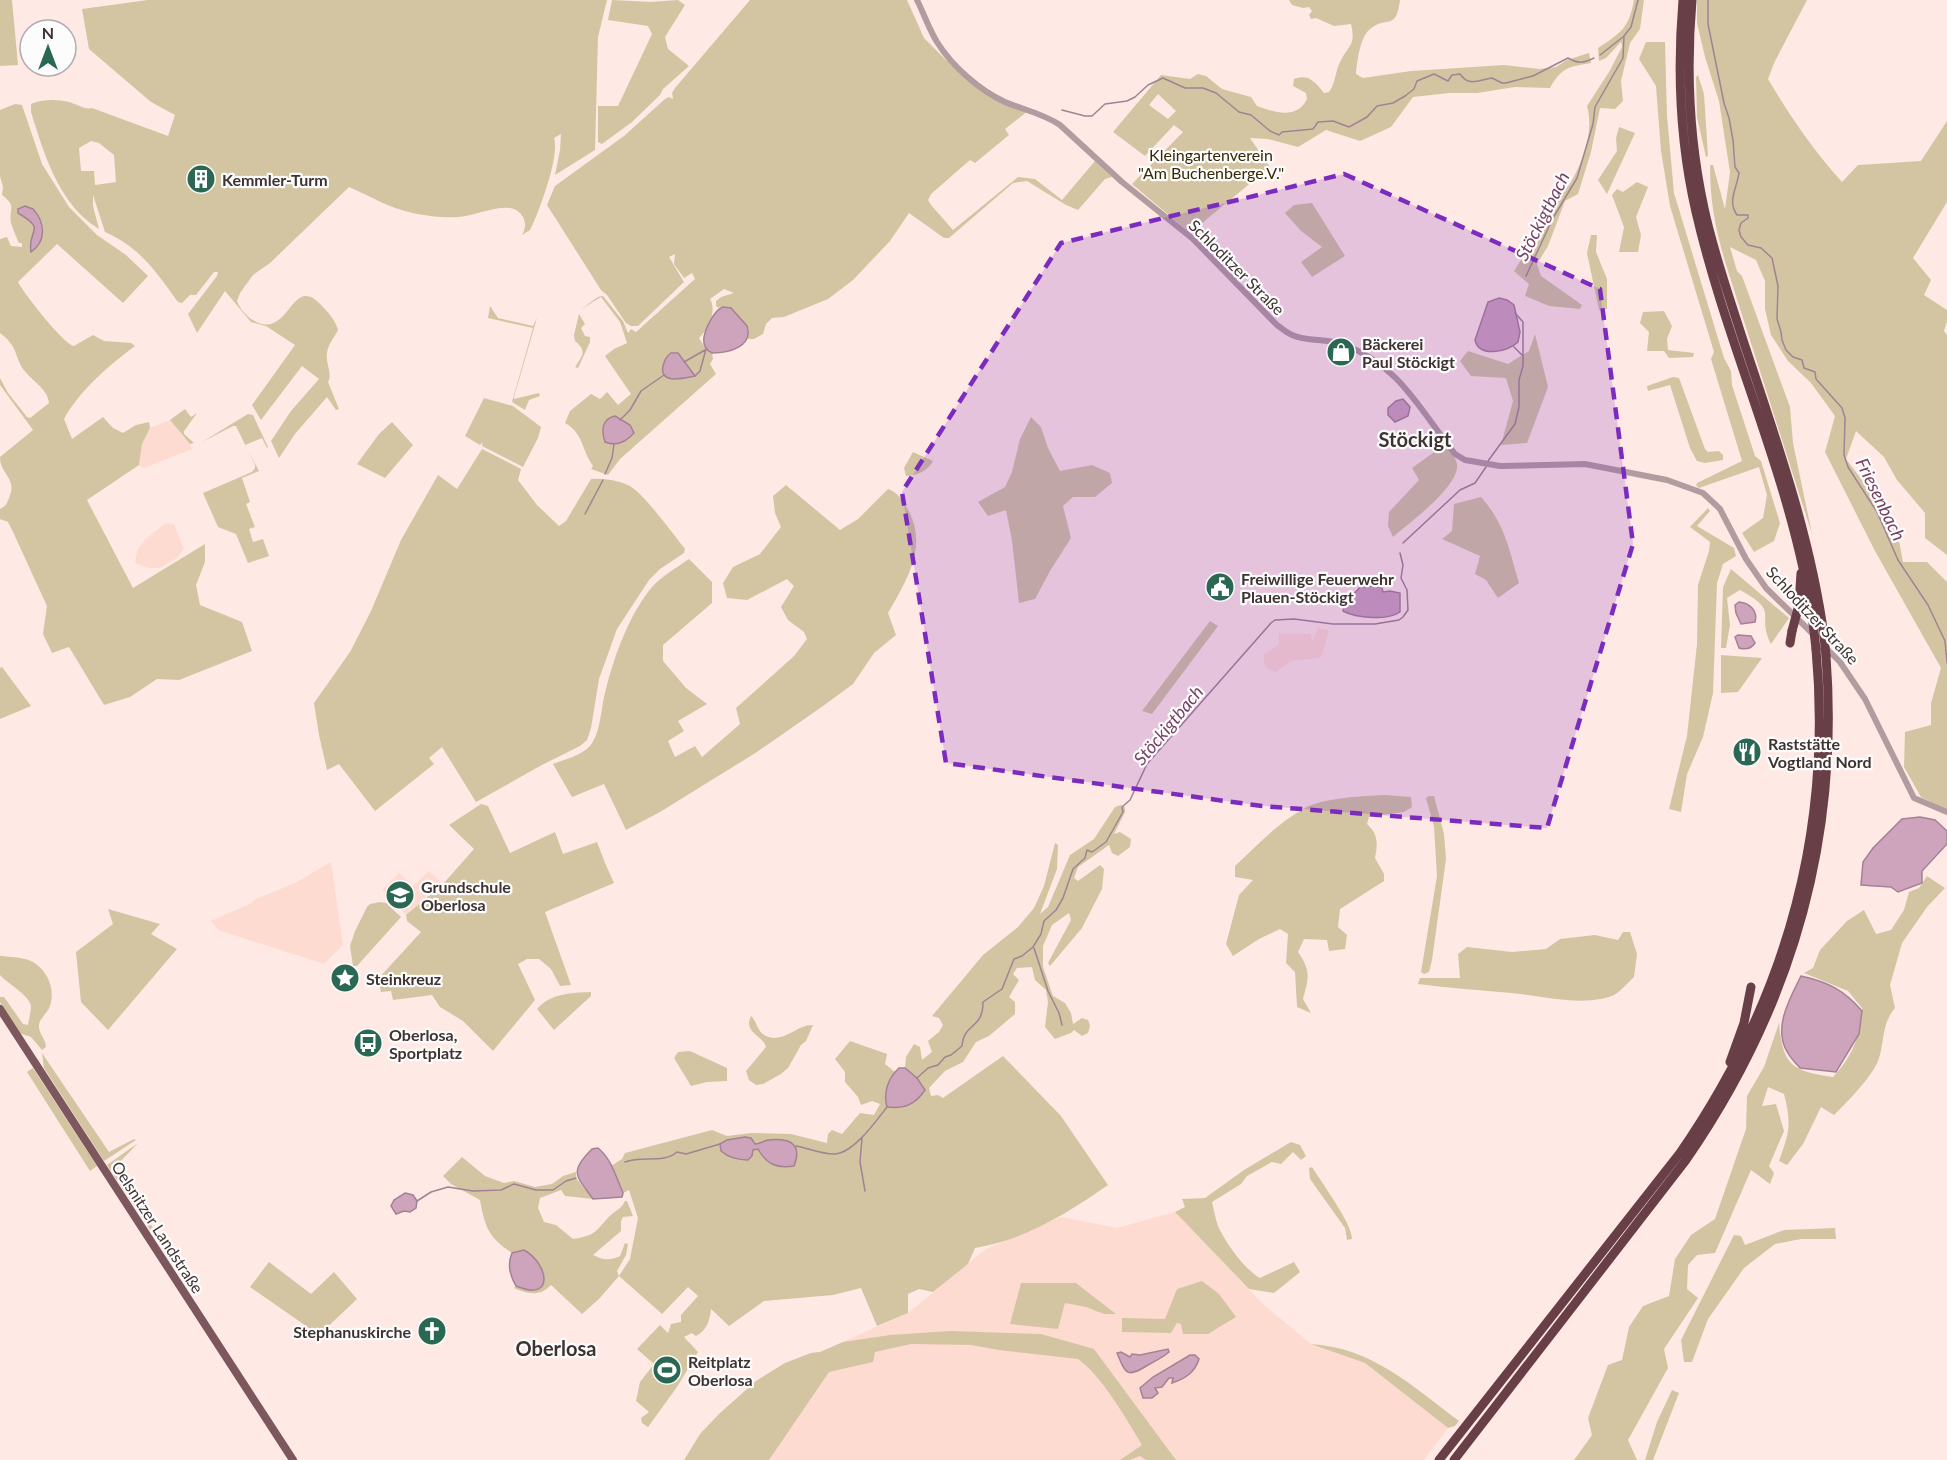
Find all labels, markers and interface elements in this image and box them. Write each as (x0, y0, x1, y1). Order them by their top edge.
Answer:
north arrow (18, 18, 78, 78)
text: N (42, 23, 54, 42)
park label: Kleingartenverein "Am Buchenberge.V." (1138, 145, 1284, 182)
building icon: Kemmler-Turm (185, 163, 217, 195)
water label: Stöckigtbach (1510, 168, 1574, 264)
place label: Kemmler-Turm (222, 170, 328, 189)
street label: Schloditzer Straße (1185, 215, 1289, 319)
place label: Bäckerei Paul Stöckigt (1362, 334, 1455, 371)
shop icon: Bäckerei Paul Stöckigt (1325, 336, 1357, 368)
district label: Stöckigt (1379, 427, 1452, 451)
water label: Friesenbach (1852, 454, 1910, 544)
street label: Schloditzer Straße (1763, 562, 1863, 668)
place label: Freiwillige Feuerwehr Plauen-Stöckigt (1241, 569, 1394, 606)
public building icon: Freiwillige Feuerwehr Plauen-Stöckigt (1204, 571, 1236, 603)
water label: Stöckigtbach (1129, 681, 1207, 769)
place label: Raststätte Vogtland Nord (1767, 734, 1872, 771)
restaurant icon: Raststätte Vogtland Nord (1731, 736, 1763, 768)
place label: Grundschule Oberlosa (421, 877, 511, 914)
school or university icon: Grundschule Oberlosa (384, 879, 416, 911)
place icon: Steinkreuz (329, 962, 361, 994)
place label: Steinkreuz (366, 969, 441, 988)
place label: Oberlosa, Sportplatz (389, 1025, 462, 1062)
bus stop icon: Oberlosa, Sportplatz (352, 1027, 384, 1059)
street label: Oelsnitzer Landstraße (108, 1157, 208, 1297)
church icon: Stephanuskirche (416, 1315, 448, 1347)
place label: Stephanuskirche (293, 1322, 411, 1341)
district label: Oberlosa (516, 1336, 596, 1360)
place label: Reitplatz Oberlosa (688, 1352, 753, 1389)
sports icon: Reitplatz Oberlosa (651, 1354, 683, 1386)

